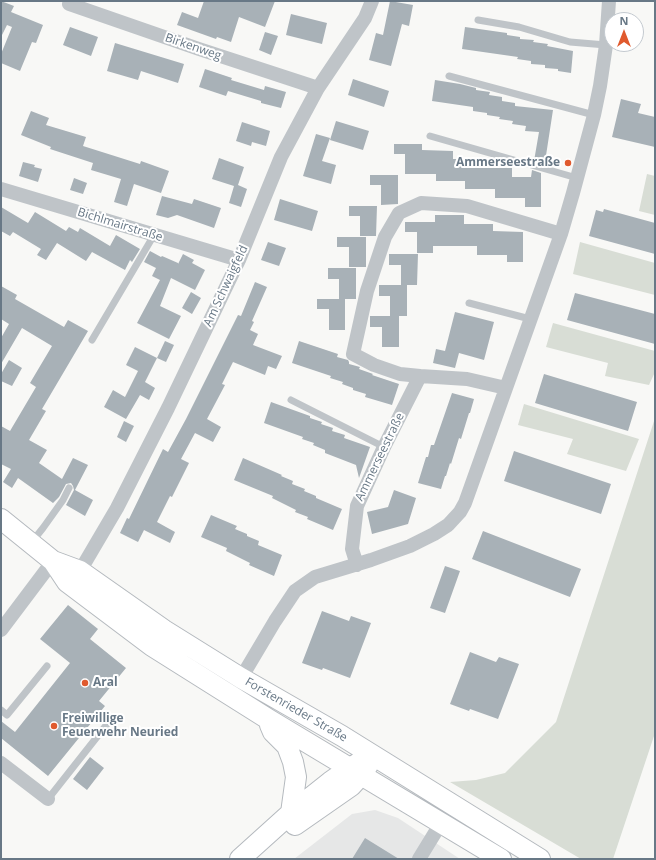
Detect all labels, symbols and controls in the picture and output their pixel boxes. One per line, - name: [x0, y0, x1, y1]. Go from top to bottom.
- north arrow: [604, 12, 644, 52]
- text: N: [620, 13, 628, 28]
- street label: Birkenweg: [163, 31, 223, 63]
- place label: Ammerseestraße: [456, 156, 560, 170]
- marker: Ammerseestraße: [563, 158, 573, 168]
- street label: Bichlmairstraße: [76, 205, 164, 245]
- street label: Am Schwaigfeld: [201, 243, 251, 329]
- street label: Ammerseestraße: [352, 411, 408, 503]
- street label: Forstenrieder Straße: [242, 675, 350, 745]
- place label: Aral: [93, 676, 118, 690]
- marker: Aral: [80, 678, 90, 688]
- place label: Freiwillige Feuerwehr Neuried: [62, 712, 178, 740]
- marker: Freiwillige Feuerwehr Neuried: [49, 721, 59, 731]

